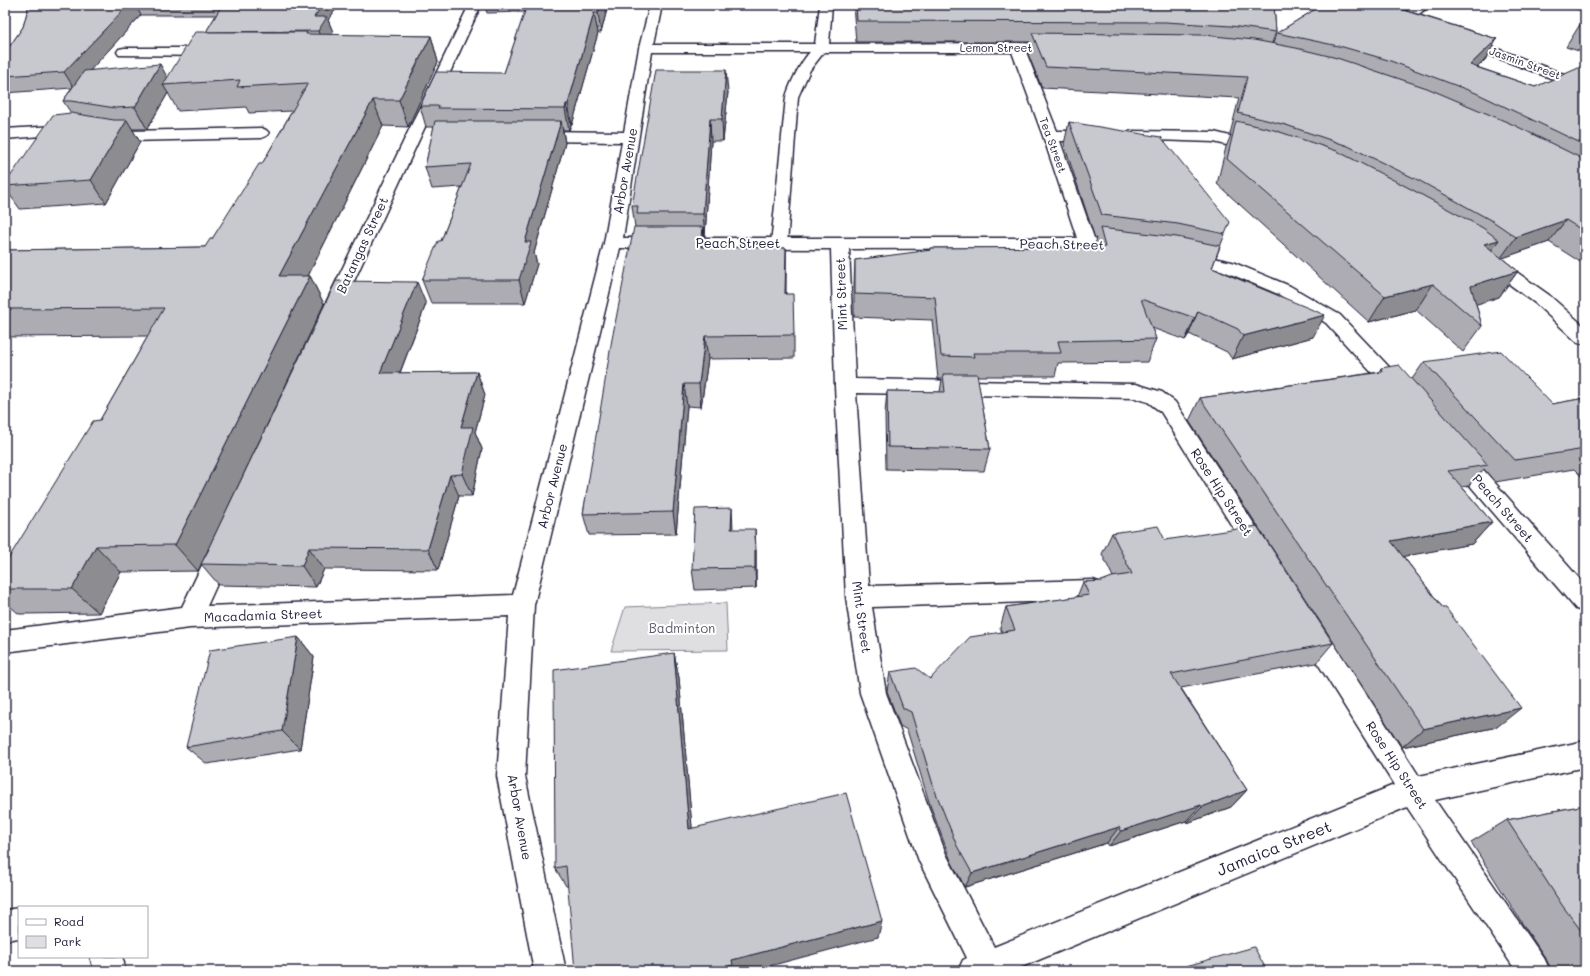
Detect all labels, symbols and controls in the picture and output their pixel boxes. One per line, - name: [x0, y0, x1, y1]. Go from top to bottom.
- street label: Lemon Street: [960, 40, 1032, 55]
- street label: Jasmin Street: [1487, 43, 1563, 82]
- street label: Tea Street: [1036, 115, 1071, 175]
- street label: Arbor Avenue: [609, 127, 640, 215]
- street label: Batangas Street: [332, 194, 391, 296]
- street label: Peach Street: [696, 234, 781, 251]
- street label: Peach Street: [1020, 234, 1105, 253]
- street label: Mint Street: [831, 257, 850, 331]
- street label: Arbor Avenue: [533, 442, 570, 530]
- street label: Rose Hip Street: [1188, 445, 1257, 539]
- street label: Peach Street: [1469, 470, 1538, 545]
- street label: Mint Street: [849, 580, 876, 654]
- street label: Macadamia Street: [203, 604, 323, 625]
- park label: Badminton: [649, 619, 715, 636]
- street label: Rose Hip Street: [1363, 718, 1432, 812]
- street label: Arbor Avenue: [505, 773, 536, 861]
- street label: Jamaica Street: [1213, 815, 1334, 880]
- legend: [18, 906, 148, 958]
- text: Road: [54, 913, 84, 929]
- text: Park: [54, 933, 81, 949]

